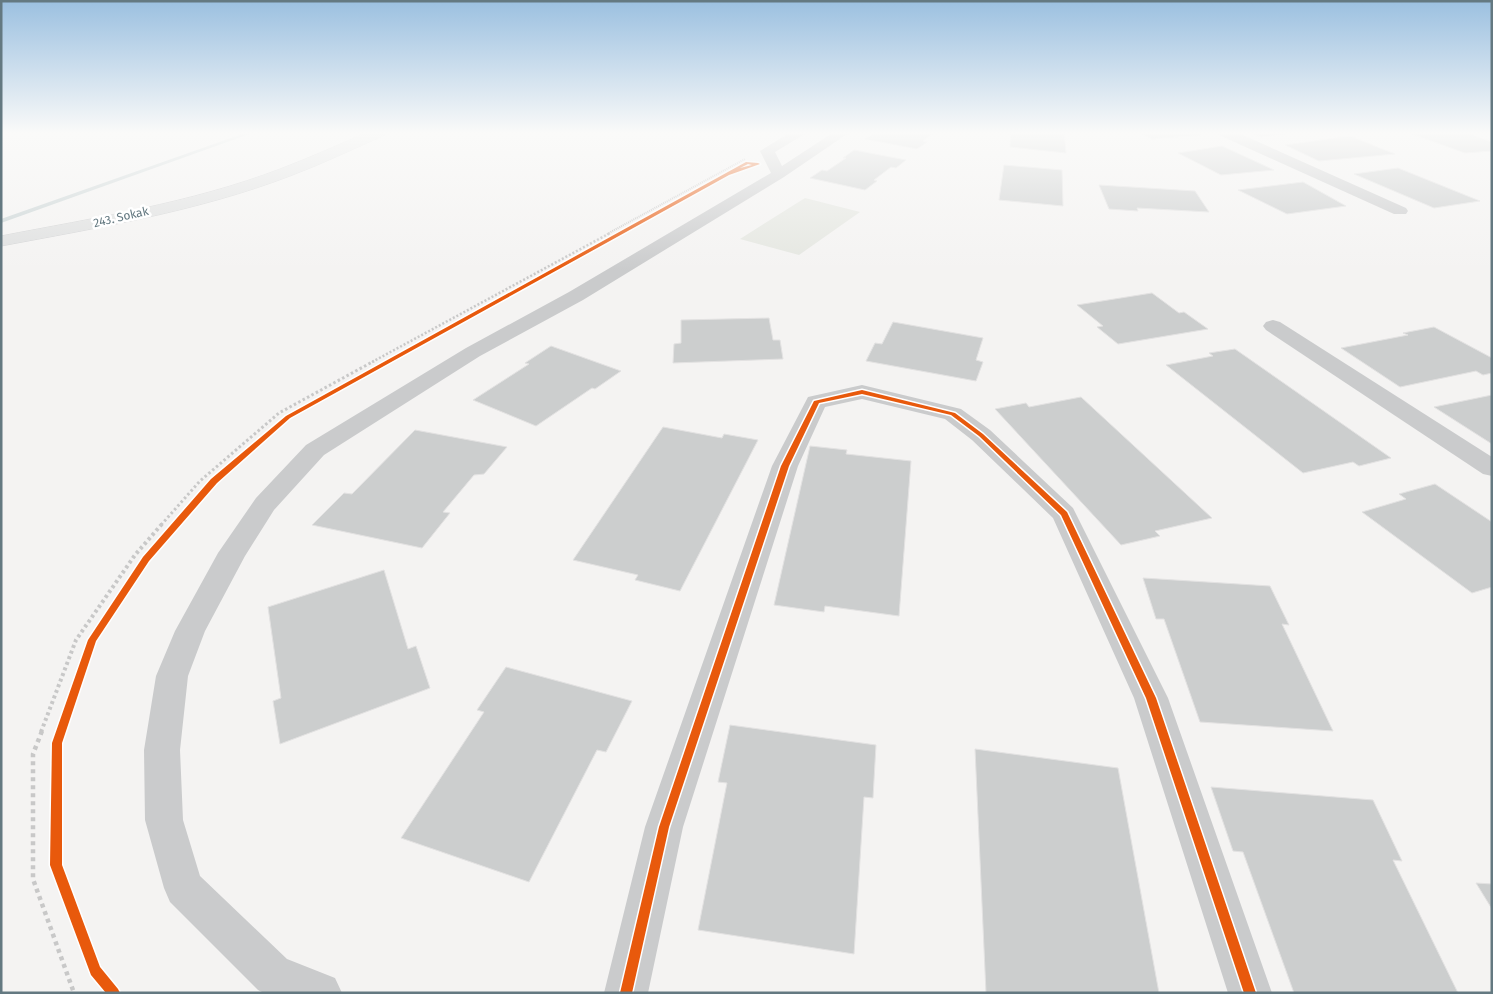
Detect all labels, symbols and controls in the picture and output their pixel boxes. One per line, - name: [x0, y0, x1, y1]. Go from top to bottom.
- street label: 243. Sokak: [92, 204, 151, 230]

